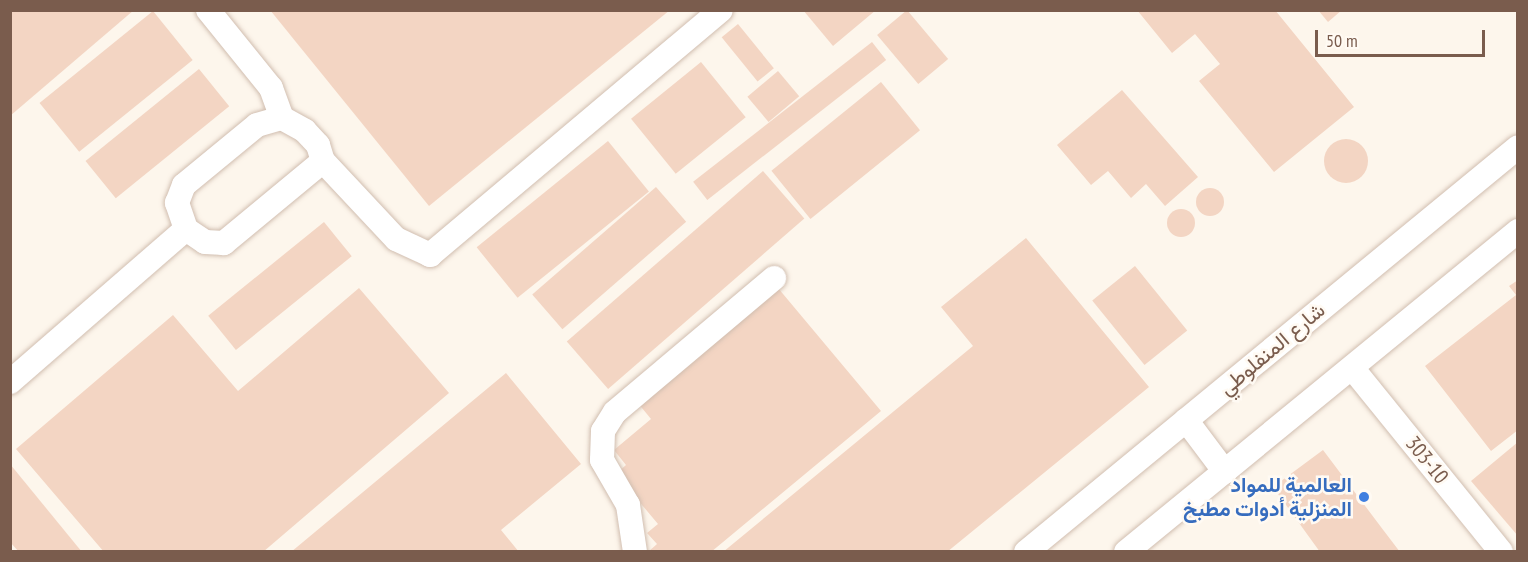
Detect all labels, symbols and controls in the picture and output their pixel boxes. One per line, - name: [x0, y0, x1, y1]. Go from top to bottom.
- scale bar: [1318, 18, 1488, 56]
- text: 50 m: [1326, 29, 1358, 52]
- street label: شارع المنفلوطي: [1214, 297, 1330, 401]
- street label: 303-10: [1400, 431, 1454, 489]
- place label: العالمية للمواد المنزلية أدوات مطبخ: [1183, 472, 1352, 522]
- marker: العالمية للمواد المنزلية أدوات مطبخ: [1357, 490, 1371, 504]

